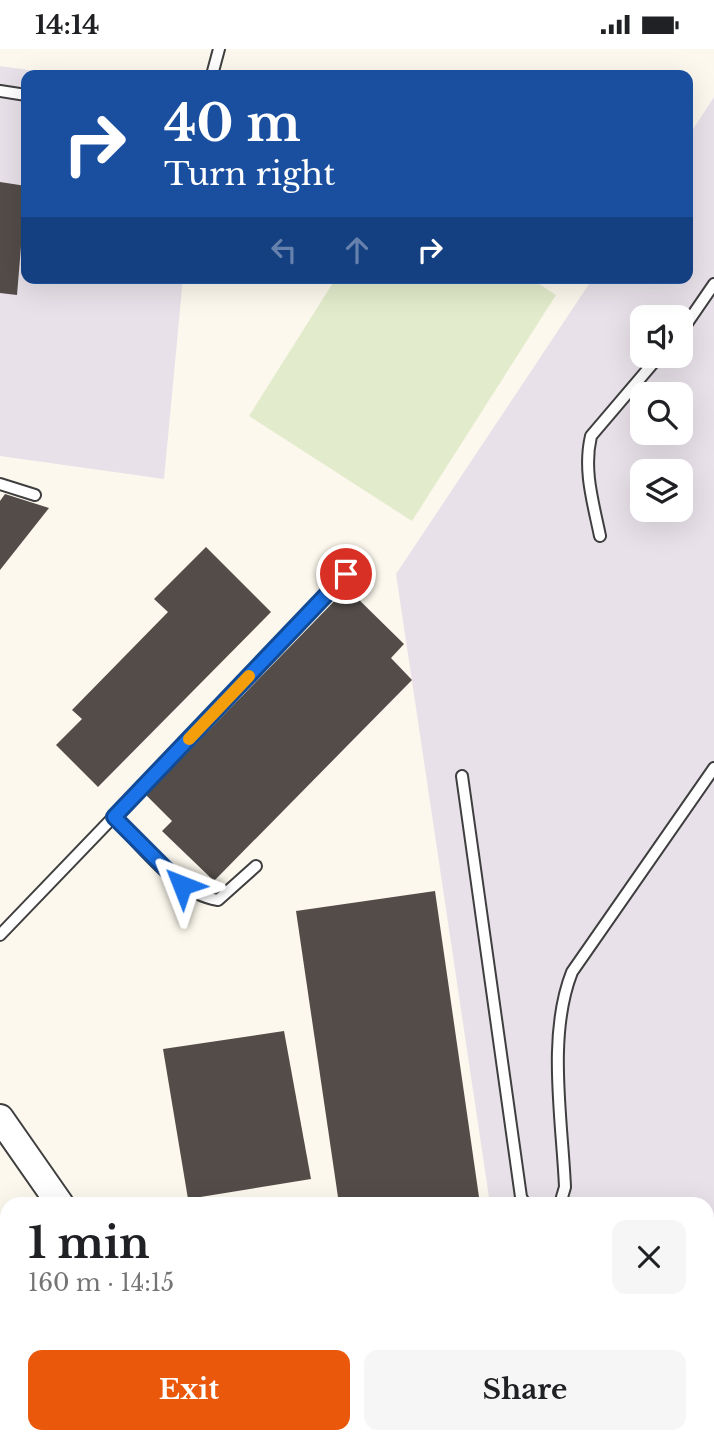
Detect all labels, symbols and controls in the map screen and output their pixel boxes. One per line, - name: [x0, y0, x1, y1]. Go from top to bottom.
- text: 14:14: [35, 9, 100, 41]
- text: 40 m: [164, 93, 301, 154]
- icon: right: [49, 98, 140, 189]
- text: Turn right: [164, 154, 335, 194]
- icon: left: [265, 231, 303, 269]
- icon: ahead: [338, 231, 376, 269]
- icon: right: [411, 231, 449, 269]
- map controls: [630, 305, 693, 522]
- button: sound: [630, 305, 693, 368]
- button: search: [630, 382, 693, 445]
- button: layers: [630, 459, 693, 522]
- pin: [316, 544, 376, 604]
- icon: arrive: [327, 555, 365, 593]
- position arrow: [145, 848, 219, 922]
- text: 1 min: [28, 1217, 150, 1269]
- button: close: [612, 1220, 686, 1294]
- text: 160 m · 14:15: [28, 1269, 174, 1297]
- button: Exit: [28, 1350, 350, 1430]
- button: Share: [364, 1350, 686, 1430]

